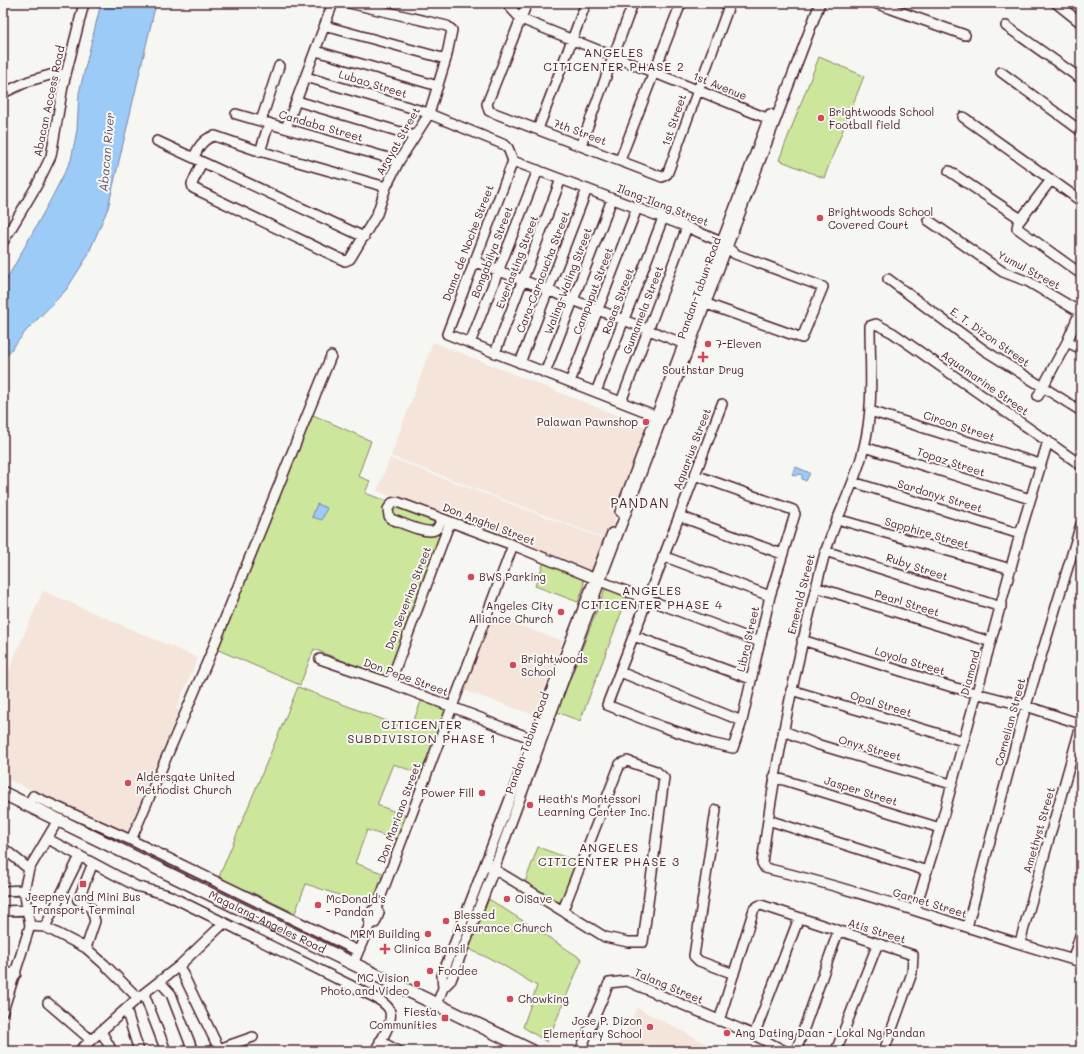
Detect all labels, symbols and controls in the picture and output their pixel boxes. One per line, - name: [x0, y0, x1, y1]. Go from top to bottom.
- street label: Abacan Access Road: [29, 44, 68, 158]
- district label: ANGELES CITICENTER PHASE 2: [543, 44, 685, 74]
- street label: Lubao Street: [337, 66, 409, 101]
- street label: 1st Avenue: [691, 68, 749, 103]
- street label: 1st Street: [658, 92, 689, 148]
- street label: Arayat Street: [372, 104, 423, 177]
- place label: Brightwoods School Football field: [829, 104, 934, 132]
- street label: Candaba Street: [277, 106, 365, 145]
- water label: Abacan River: [95, 112, 117, 192]
- marker: Brightwoods School Football field: [816, 113, 826, 123]
- street label: 7th Street: [551, 115, 609, 148]
- street label: Ilang-Ilang Street: [615, 180, 711, 229]
- street label: Dama de Noche Street: [438, 182, 497, 303]
- street label: Bongabilya Street: [467, 204, 516, 300]
- place label: Brightwoods School Covered Court: [828, 204, 933, 232]
- street label: Cara-Caracucha Street: [512, 209, 573, 335]
- street label: Everlasting Street: [492, 213, 541, 311]
- marker: Brightwoods School Covered Court: [815, 213, 825, 223]
- street label: Waling-Waling Street: [540, 225, 595, 336]
- street label: Pandan-Tabun Road: [673, 235, 724, 341]
- street label: Campuput Street: [569, 245, 616, 337]
- street label: Yumul Street: [995, 247, 1063, 293]
- street label: Gumamela Street: [619, 263, 666, 356]
- street label: Rosas Street: [598, 265, 637, 336]
- street label: E. T. Dizon Street: [947, 303, 1033, 370]
- place label: 7-Eleven: [716, 336, 761, 351]
- marker: 7-Eleven: [703, 339, 713, 349]
- street label: Aquamarine Street: [939, 347, 1032, 418]
- marker: Southstar Drug: [698, 352, 708, 362]
- place label: Southstar Drug: [662, 362, 744, 377]
- street label: Aquarius Street: [669, 406, 714, 492]
- street label: Circon Street: [921, 407, 997, 444]
- place label: Palawan Pawnshop: [537, 414, 638, 429]
- marker: Palawan Pawnshop: [641, 417, 651, 427]
- street label: Topaz Street: [915, 443, 987, 480]
- street label: Sardonyx Street: [896, 475, 985, 516]
- district label: PANDAN: [610, 494, 670, 511]
- street label: Don Anghel Street: [441, 499, 538, 548]
- street label: Sapphire Street: [883, 513, 971, 552]
- street label: Don Severino Street: [381, 544, 434, 652]
- street label: Ruby Street: [884, 549, 950, 584]
- street label: Emerald Street: [783, 552, 818, 636]
- place label: BWS Parking: [479, 569, 546, 584]
- marker: BWS Parking: [466, 572, 476, 582]
- district label: ANGELES CITICENTER PHASE 4: [581, 582, 723, 612]
- street label: Pearl Street: [873, 586, 942, 620]
- place label: Angeles City Alliance Church: [468, 598, 553, 626]
- street label: Libra Street: [733, 604, 762, 673]
- marker: Angeles City Alliance Church: [556, 607, 566, 617]
- street label: Loyola Street: [873, 643, 947, 678]
- street label: Diamond: [956, 649, 983, 697]
- place label: Brightwoods School: [521, 651, 588, 679]
- street label: Don Pepe Street: [362, 654, 451, 699]
- marker: Brightwoods School: [508, 660, 518, 670]
- street label: Cornelian Street: [991, 676, 1029, 767]
- street label: Opal Street: [849, 687, 914, 720]
- street label: Pandan-Tabun Road: [501, 690, 552, 796]
- district label: CITICENTER SUBDIVISION PHASE 1: [348, 716, 496, 746]
- street label: Onyx Street: [837, 731, 903, 764]
- street label: Don Mariano Street: [373, 760, 424, 865]
- place label: Aldersgate United Methodist Church: [136, 769, 235, 797]
- street label: Jasper Street: [823, 772, 900, 809]
- marker: Aldersgate United Methodist Church: [123, 778, 133, 788]
- place label: Power Fill: [421, 785, 474, 800]
- street label: Amethyst Street: [1019, 785, 1058, 875]
- marker: Power Fill: [477, 788, 487, 798]
- place label: Heath's Montessori Learning Center Inc.: [538, 791, 651, 819]
- marker: Heath's Montessori Learning Center Inc.: [525, 800, 535, 810]
- district label: ANGELES CITICENTER PHASE 3: [538, 839, 680, 869]
- marker: Jeepney and Mini Bus Transport Terminal: [78, 879, 88, 889]
- street label: Garnet Street: [891, 884, 969, 921]
- street label: Magalang-Angeles Road: [206, 887, 329, 956]
- place label: Jeepney and Mini Bus Transport Terminal: [25, 889, 141, 917]
- place label: McDonald's - Pandan: [326, 891, 386, 919]
- place label: O!Save: [515, 891, 552, 906]
- marker: O!Save: [502, 894, 512, 904]
- marker: McDonald's - Pandan: [313, 900, 323, 910]
- place label: Blessed Assurance Church: [454, 907, 552, 935]
- street label: Atis Street: [846, 915, 908, 946]
- marker: Blessed Assurance Church: [441, 916, 451, 926]
- place label: MRM Building: [350, 926, 420, 941]
- marker: MRM Building: [423, 929, 433, 939]
- place label: Clinica Bansil: [394, 941, 466, 956]
- marker: Clinica Bansil: [379, 943, 391, 955]
- place label: Foodee: [438, 963, 478, 978]
- street label: Talang Street: [632, 964, 706, 1007]
- marker: Foodee: [425, 966, 435, 976]
- place label: MC Vision Photo and Video: [320, 970, 409, 998]
- marker: MC Vision Photo and Video: [412, 979, 422, 989]
- place label: Chowking: [518, 991, 569, 1006]
- marker: Chowking: [505, 994, 515, 1004]
- place label: Fiesta Communities: [369, 1004, 437, 1032]
- marker: Fiesta Communities: [440, 1013, 450, 1023]
- place label: Jose P. Dizon Elementary School: [543, 1013, 642, 1041]
- marker: Jose P. Dizon Elementary School: [645, 1022, 655, 1032]
- place label: Ang Dating Daan - Lokal Ng Pandan: [735, 1025, 925, 1040]
- marker: Ang Dating Daan - Lokal Ng Pandan: [722, 1028, 732, 1038]

